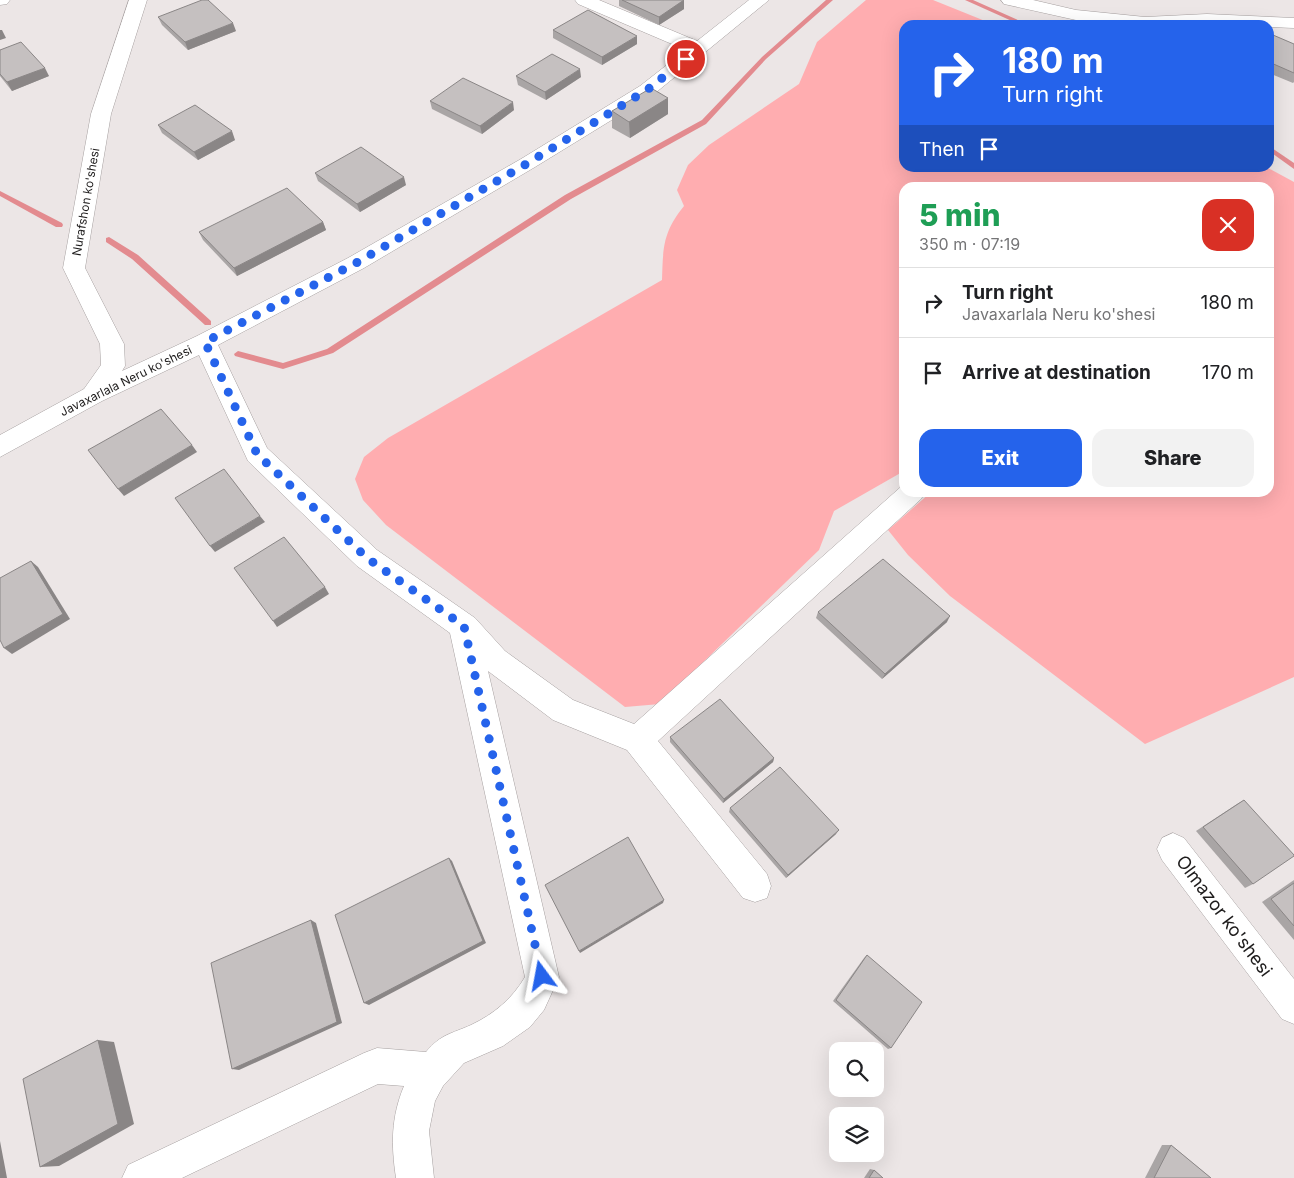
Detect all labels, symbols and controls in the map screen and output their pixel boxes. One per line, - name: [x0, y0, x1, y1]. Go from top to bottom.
- pin: [665, 38, 707, 80]
- text: 180 m: [1002, 39, 1104, 81]
- icon: right: [919, 40, 984, 105]
- icon: arrive: [672, 45, 700, 73]
- text: Turn right: [1002, 81, 1103, 107]
- icon: arrive: [975, 135, 1003, 163]
- text: Then: [919, 138, 965, 161]
- street label: Nurafshon ko'shesi: [69, 147, 102, 257]
- text: 5 min: [919, 197, 1001, 233]
- button: close: [1202, 199, 1254, 251]
- text: 350 m · 07:19: [919, 234, 1020, 254]
- text: Turn right: [962, 281, 1053, 304]
- icon: right: [919, 289, 947, 317]
- text: 180 m: [1201, 291, 1254, 314]
- text: Javaxarlala Neru ko'shesi: [962, 304, 1156, 324]
- street label: Javaxarlala Neru ko'shesi: [57, 342, 194, 419]
- icon: arrive: [919, 359, 947, 387]
- text: Arrive at destination: [962, 361, 1151, 384]
- text: 170 m: [1202, 361, 1254, 384]
- button: Exit: [919, 429, 1082, 487]
- button: Share: [1092, 429, 1254, 487]
- street label: Olmazor ko'shesi: [1172, 851, 1277, 980]
- position arrow: [515, 949, 567, 1001]
- map controls: [829, 1042, 884, 1162]
- button: search: [829, 1042, 884, 1097]
- button: layers: [829, 1107, 884, 1162]

